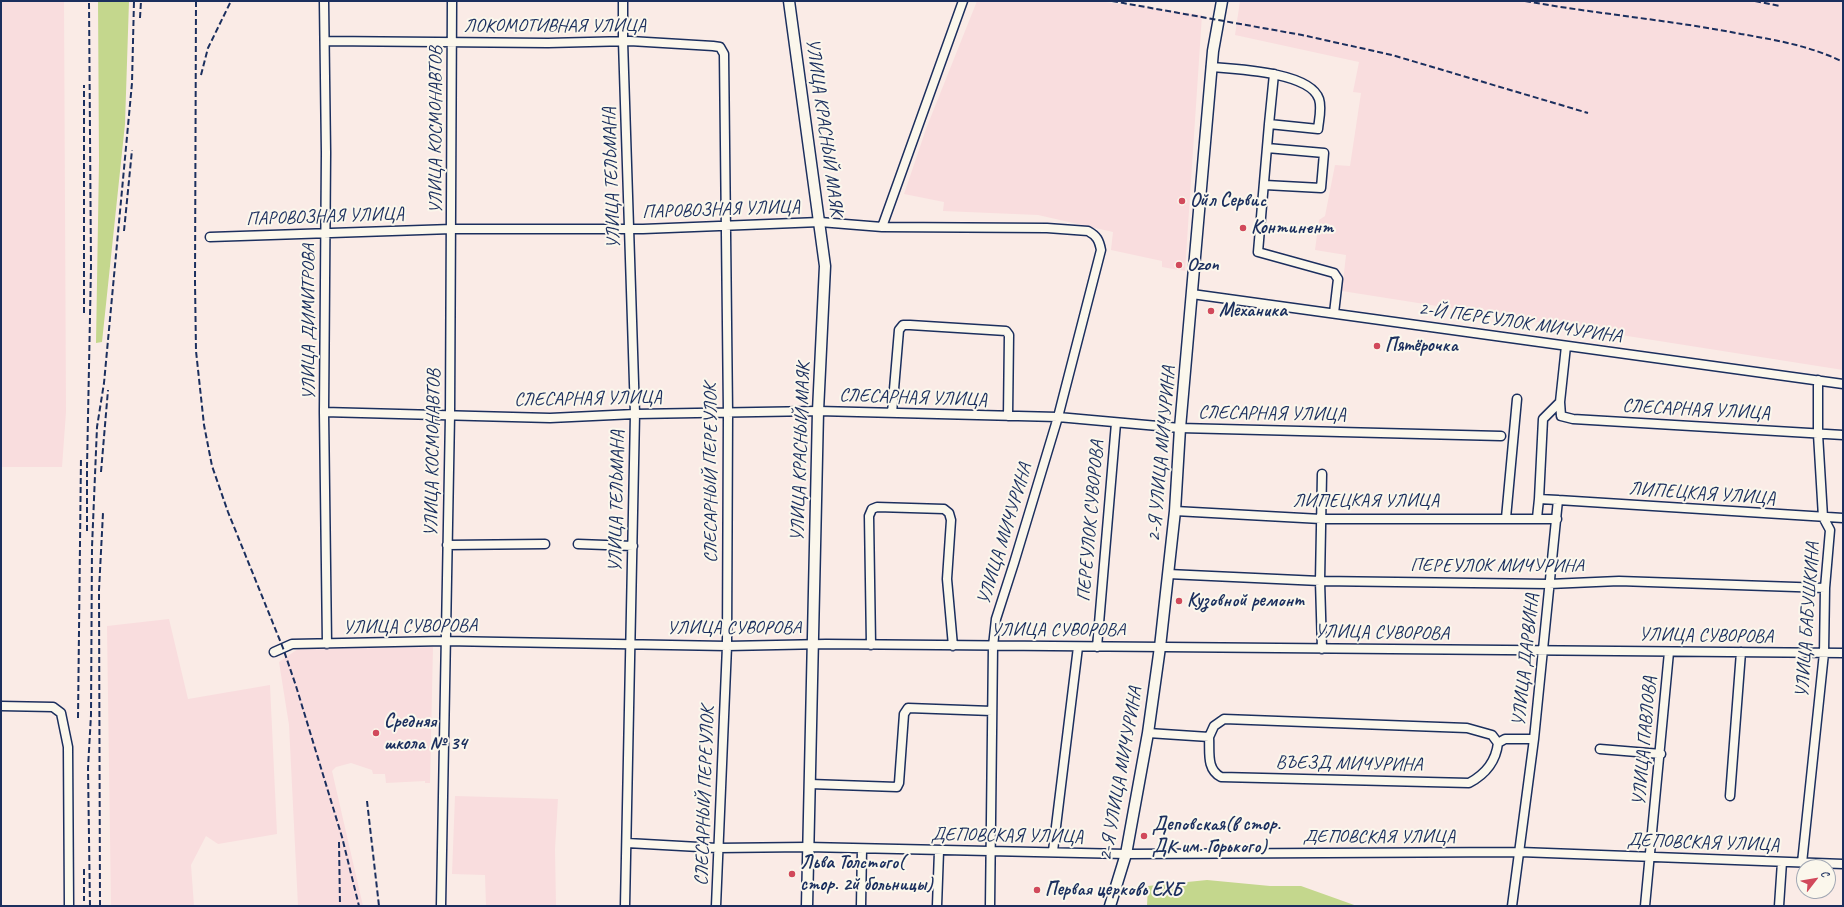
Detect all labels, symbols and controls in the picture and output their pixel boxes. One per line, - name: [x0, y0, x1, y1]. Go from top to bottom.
- street label: ЛОКОМОТИВНАЯ УЛИЦА: [464, 15, 646, 37]
- street label: УЛИЦА КРАСНЫЙ МАЯК: [800, 37, 848, 217]
- street label: УЛИЦА КОСМОНАВТОВ: [425, 46, 447, 214]
- street label: УЛИЦА ТЕЛЬМАНА: [598, 107, 626, 249]
- place label: Ойл Сервис: [1190, 190, 1266, 212]
- street label: ПАРОВОЗНАЯ УЛИЦА: [642, 196, 800, 224]
- marker: Ойл Сервис: [1177, 196, 1187, 206]
- street label: ПАРОВОЗНАЯ УЛИЦА: [246, 203, 404, 231]
- place label: Континент: [1251, 217, 1333, 239]
- marker: Континент: [1238, 223, 1248, 233]
- street label: УЛИЦА ДИМИТРОВА: [298, 244, 320, 400]
- place label: Ozon: [1187, 254, 1219, 276]
- marker: Ozon: [1174, 260, 1184, 270]
- street label: 2-Й ПЕРЕУЛОК МИЧУРИНА: [1417, 297, 1623, 349]
- place label: Механика: [1219, 300, 1287, 322]
- marker: Механика: [1206, 306, 1216, 316]
- place label: Пятёрочка: [1385, 335, 1458, 357]
- marker: Пятёрочка: [1372, 341, 1382, 351]
- street label: УЛИЦА КРАСНЫЙ МАЯК: [786, 362, 816, 542]
- street label: 2-Я УЛИЦА МИЧУРИНА: [1143, 365, 1181, 543]
- street label: УЛИЦА КОСМОНАВТОВ: [420, 369, 446, 537]
- street label: СЛЕСАРНЫЙ ПЕРЕУЛОК: [700, 383, 722, 563]
- street label: СЛЕСАРНАЯ УЛИЦА: [839, 384, 987, 412]
- street label: СЛЕСАРНАЯ УЛИЦА: [514, 386, 662, 412]
- street label: СЛЕСАРНАЯ УЛИЦА: [1622, 395, 1770, 425]
- street label: СЛЕСАРНАЯ УЛИЦА: [1198, 401, 1346, 427]
- street label: УЛИЦА ТЕЛЬМАНА: [604, 430, 630, 572]
- street label: ПЕРЕУЛОК СУВОРОВА: [1073, 439, 1109, 603]
- street label: УЛИЦА МИЧУРИНА: [973, 461, 1037, 607]
- street label: ЛИПЕЦКАЯ УЛИЦА: [1628, 478, 1776, 510]
- street label: ЛИПЕЦКАЯ УЛИЦА: [1293, 490, 1439, 512]
- street label: УЛИЦА БАБУШКИНА: [1791, 542, 1825, 698]
- street label: ПЕРЕУЛОК МИЧУРИНА: [1410, 555, 1584, 577]
- place label: Кузовной ремонт: [1187, 590, 1303, 612]
- street label: УЛИЦА ДАРВИНА: [1508, 593, 1544, 727]
- marker: Кузовной ремонт: [1174, 596, 1184, 606]
- street label: УЛИЦА СУВОРОВА: [343, 614, 477, 640]
- street label: УЛИЦА СУВОРОВА: [667, 617, 801, 639]
- street label: УЛИЦА СУВОРОВА: [991, 619, 1125, 641]
- street label: УЛИЦА СУВОРОВА: [1315, 620, 1449, 646]
- street label: УЛИЦА СУВОРОВА: [1639, 623, 1773, 649]
- street label: УЛИЦА ПАВЛОВА: [1628, 675, 1662, 807]
- street label: 2-Я УЛИЦА МИЧУРИНА: [1094, 685, 1148, 863]
- street label: СЛЕСАРНЫЙ ПЕРЕУЛОК: [690, 706, 720, 886]
- place label: Средняя школа № 34: [384, 711, 467, 755]
- marker: Средняя школа № 34: [371, 728, 381, 738]
- street label: ВЪЕЗД МИЧУРИНА: [1276, 751, 1422, 777]
- place label: Деповская(в стор. ДК им. Горького): [1152, 814, 1280, 858]
- street label: ДЕПОВСКАЯ УЛИЦА: [931, 823, 1083, 849]
- street label: ДЕПОВСКАЯ УЛИЦА: [1303, 826, 1455, 848]
- street label: ДЕПОВСКАЯ УЛИЦА: [1626, 829, 1780, 857]
- marker: Деповская(в стор. ДК им. Горького): [1139, 831, 1149, 841]
- place label: Льва Толстого( стор. 2й больницы): [800, 852, 933, 896]
- north arrow: [1796, 859, 1836, 899]
- text: С: [1818, 867, 1833, 879]
- marker: Льва Толстого( стор. 2й больницы): [787, 869, 797, 879]
- place label: Первая церковь ЕХБ: [1045, 879, 1183, 901]
- marker: Первая церковь ЕХБ: [1032, 885, 1042, 895]

